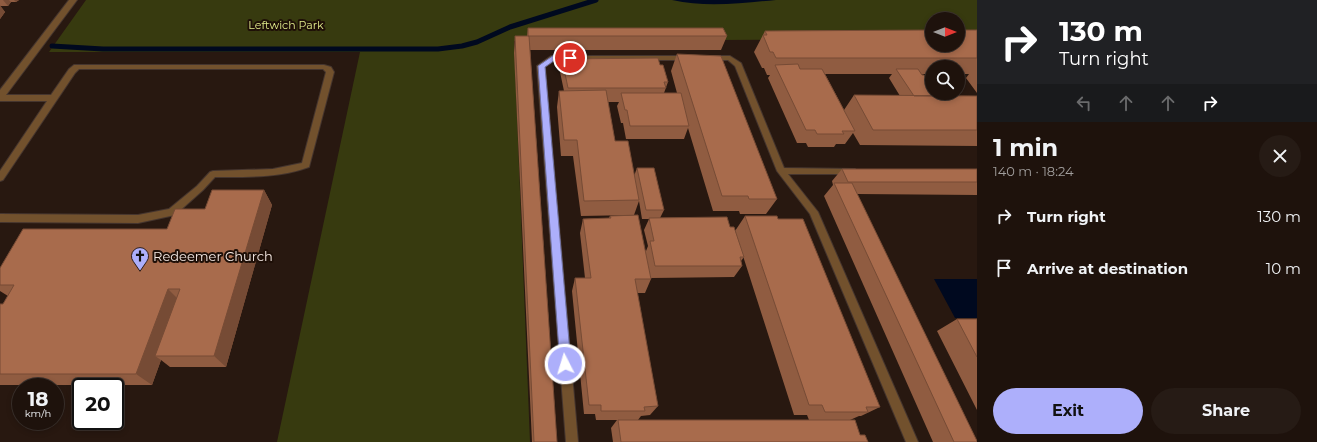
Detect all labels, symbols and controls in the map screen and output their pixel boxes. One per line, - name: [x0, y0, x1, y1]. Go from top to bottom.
- north arrow: [925, 12, 965, 52]
- map controls: [925, 12, 965, 100]
- text: 130 m: [1059, 14, 1143, 48]
- icon: right: [993, 16, 1045, 68]
- park label: Leftwich Park: [248, 18, 324, 32]
- pin: [553, 41, 587, 75]
- icon: arrive: [559, 47, 581, 69]
- text: Turn right: [1059, 48, 1149, 70]
- button: search: [925, 60, 965, 100]
- icon: left: [1073, 92, 1095, 114]
- icon: ahead: [1115, 92, 1137, 114]
- icon: ahead: [1157, 92, 1179, 114]
- icon: right: [1199, 92, 1221, 114]
- text: 1 min: [993, 133, 1058, 162]
- button: close: [1259, 135, 1301, 177]
- text: 140 m · 18:24: [993, 163, 1074, 179]
- icon: right: [993, 205, 1015, 227]
- text: Turn right: [1027, 207, 1106, 226]
- text: 130 m: [1257, 207, 1301, 226]
- church icon: Redeemer Church: [130, 246, 150, 271]
- place label: Redeemer Church: [153, 248, 273, 264]
- icon: arrive: [993, 257, 1015, 279]
- text: Arrive at destination: [1027, 259, 1188, 278]
- text: 10 m: [1266, 259, 1301, 278]
- position arrow: [544, 343, 586, 385]
- speed limit sign: 20: [72, 378, 124, 430]
- text: 18: [27, 387, 49, 411]
- button: Exit: [993, 388, 1143, 434]
- button: Share: [1151, 388, 1301, 434]
- text: km/h: [25, 407, 51, 420]

